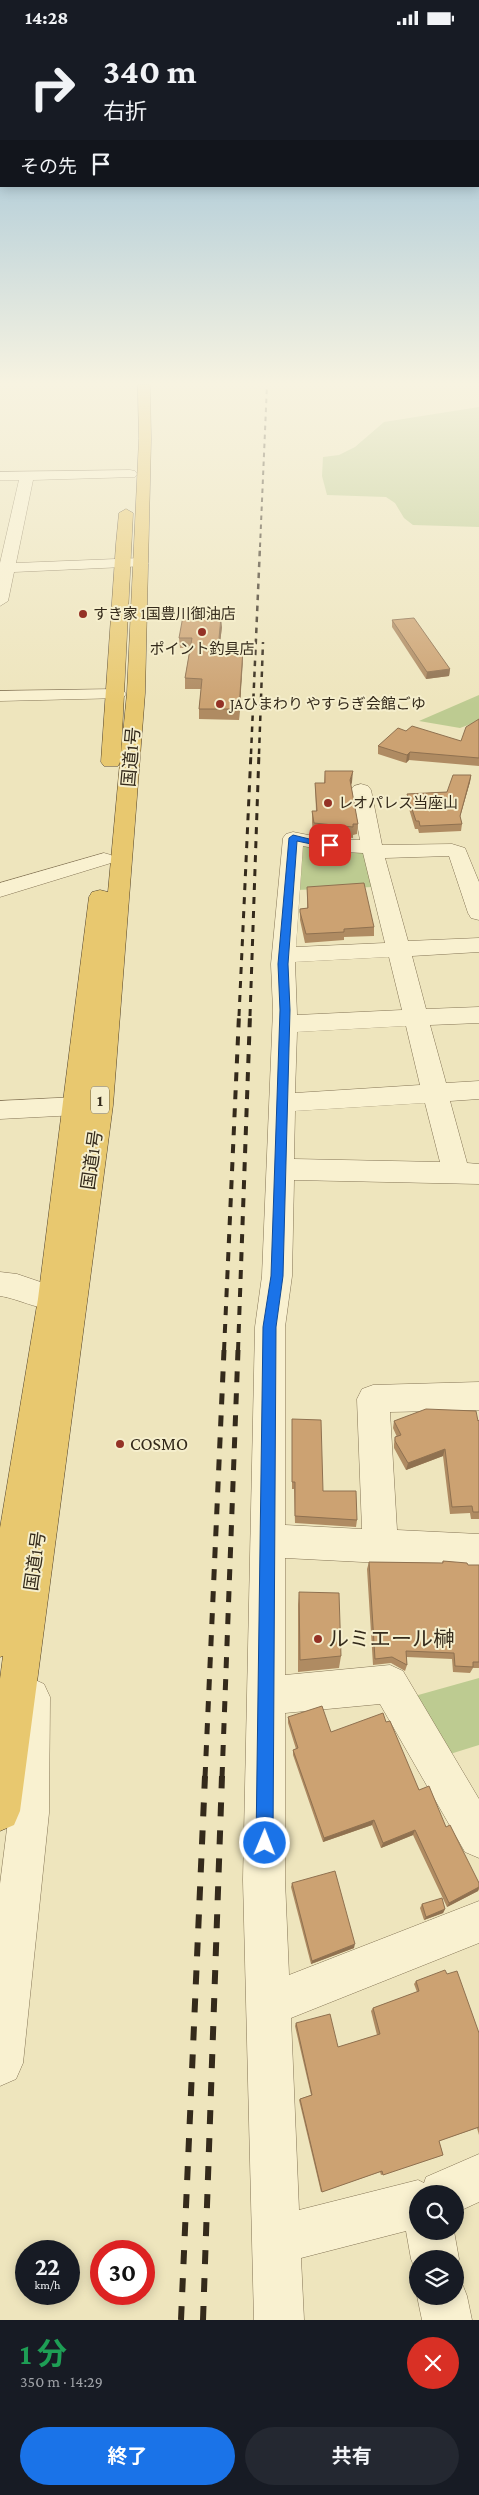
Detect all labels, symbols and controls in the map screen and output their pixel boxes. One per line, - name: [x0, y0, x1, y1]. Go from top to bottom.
- text: 14:28: [25, 7, 68, 28]
- text: 340 m: [103, 52, 197, 91]
- icon: right: [20, 55, 85, 120]
- text: 右折: [103, 99, 147, 124]
- icon: arrive: [87, 150, 115, 178]
- text: その先: [20, 156, 77, 177]
- place label: すき家 1国豊川御油店: [93, 606, 236, 622]
- marker: すき家 1国豊川御油店: [77, 608, 89, 620]
- marker: ポイント釣具店: [196, 626, 208, 638]
- place label: ポイント釣具店: [149, 640, 255, 657]
- place label: JAひまわり やすらぎ会館ごゆ: [228, 696, 426, 713]
- marker: JAひまわり やすらぎ会館ごゆ: [214, 698, 226, 710]
- street label: 国道1号: [118, 726, 144, 788]
- place label: レオパレス当座山: [338, 795, 458, 811]
- marker: レオパレス当座山: [322, 797, 334, 809]
- pin: [309, 824, 351, 866]
- icon: arrive: [316, 831, 344, 859]
- road number: 1: [91, 1087, 109, 1113]
- street label: 国道1号: [78, 1129, 106, 1191]
- place label: COSMO: [130, 1434, 188, 1454]
- marker: COSMO: [114, 1438, 126, 1450]
- street label: 国道1号: [21, 1530, 49, 1592]
- place label: ルミエール榊: [328, 1627, 454, 1651]
- marker: ルミエール榊: [312, 1633, 324, 1645]
- position arrow: [238, 1816, 290, 1868]
- map controls: [409, 2185, 464, 2305]
- button: search: [409, 2185, 464, 2240]
- speed limit sign: 30: [90, 2240, 155, 2305]
- button: layers: [409, 2250, 464, 2305]
- text: 22: [35, 2253, 60, 2280]
- text: km/h: [35, 2278, 60, 2292]
- text: 1 分: [20, 2337, 67, 2370]
- button: close: [407, 2337, 459, 2389]
- text: 350 m · 14:29: [20, 2373, 103, 2390]
- button: 終了: [20, 2427, 235, 2485]
- button: 共有: [245, 2427, 459, 2485]

